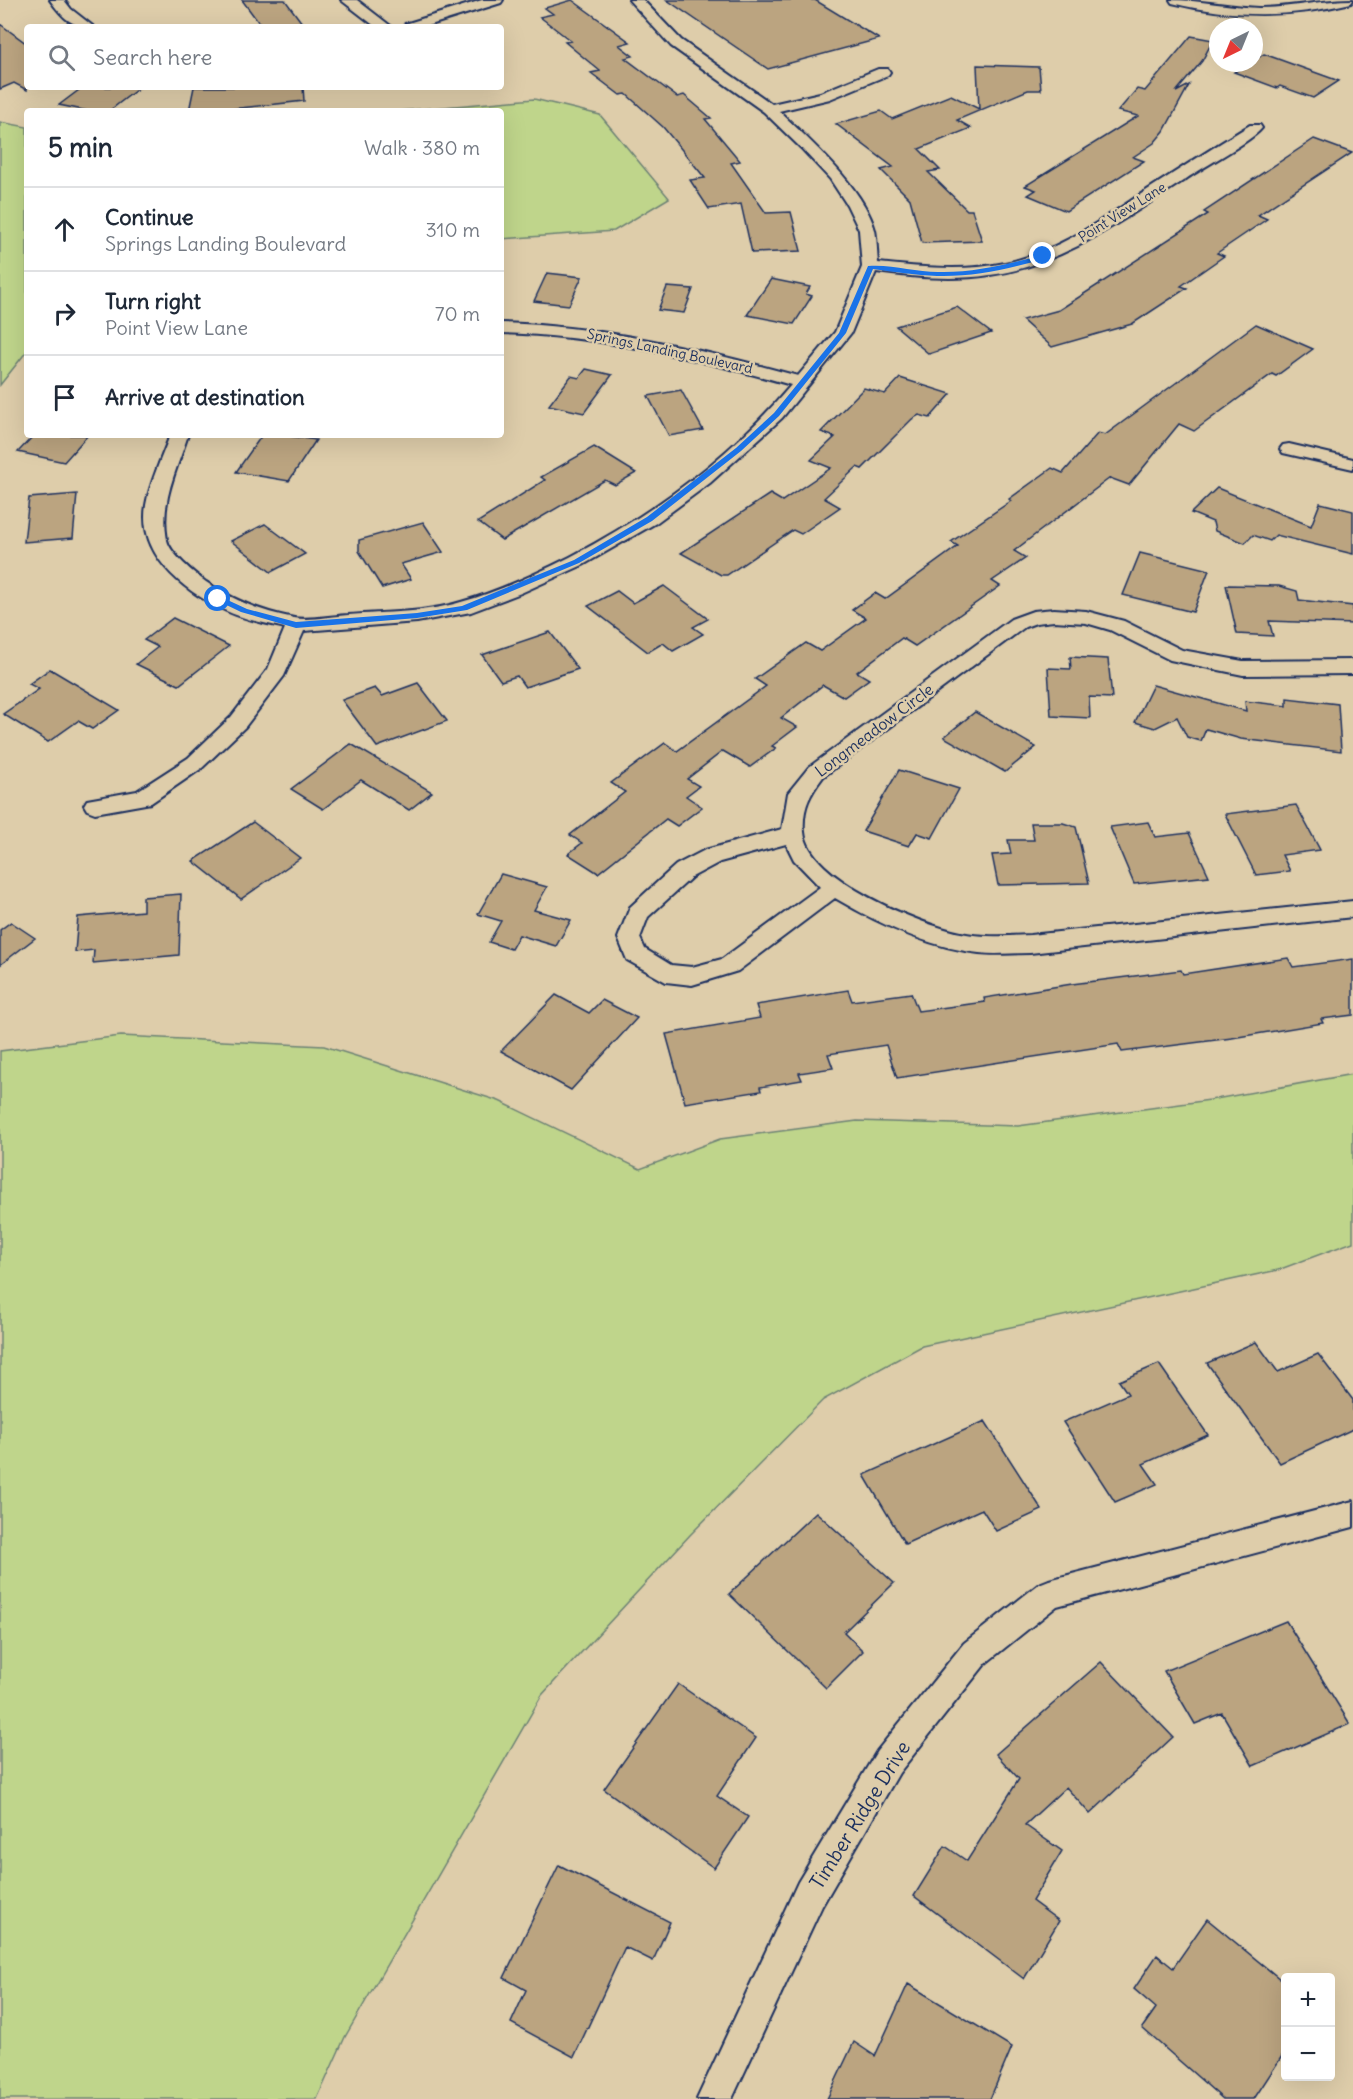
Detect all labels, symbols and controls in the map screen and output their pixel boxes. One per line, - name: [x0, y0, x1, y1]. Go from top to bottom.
- north arrow: [1209, 18, 1263, 72]
- search box: [24, 24, 504, 90]
- icon: search: [45, 41, 78, 74]
- text: Search here: [93, 43, 212, 71]
- text: 5 min: [48, 131, 113, 164]
- text: Walk · 380 m: [364, 135, 480, 160]
- street label: Point View Lane: [1075, 178, 1169, 246]
- text: Continue: [105, 203, 194, 231]
- icon: ahead: [48, 213, 81, 246]
- text: 310 m: [425, 217, 480, 242]
- text: Springs Landing Boulevard: [105, 231, 346, 256]
- route end: [1029, 242, 1055, 268]
- text: Turn right: [105, 287, 201, 315]
- icon: right: [48, 297, 81, 330]
- text: 70 m: [435, 301, 480, 326]
- text: Point View Lane: [105, 315, 248, 340]
- street label: Springs Landing Boulevard: [586, 325, 754, 377]
- icon: arrive: [48, 381, 81, 414]
- text: Arrive at destination: [105, 383, 305, 411]
- route start: [204, 585, 230, 611]
- street label: Longmeadow Circle: [811, 679, 937, 781]
- street label: Timber Ridge Drive: [804, 1736, 915, 1894]
- map controls: [1281, 1973, 1335, 2081]
- button: +: [1281, 1973, 1335, 2027]
- button: −: [1281, 2027, 1335, 2081]

